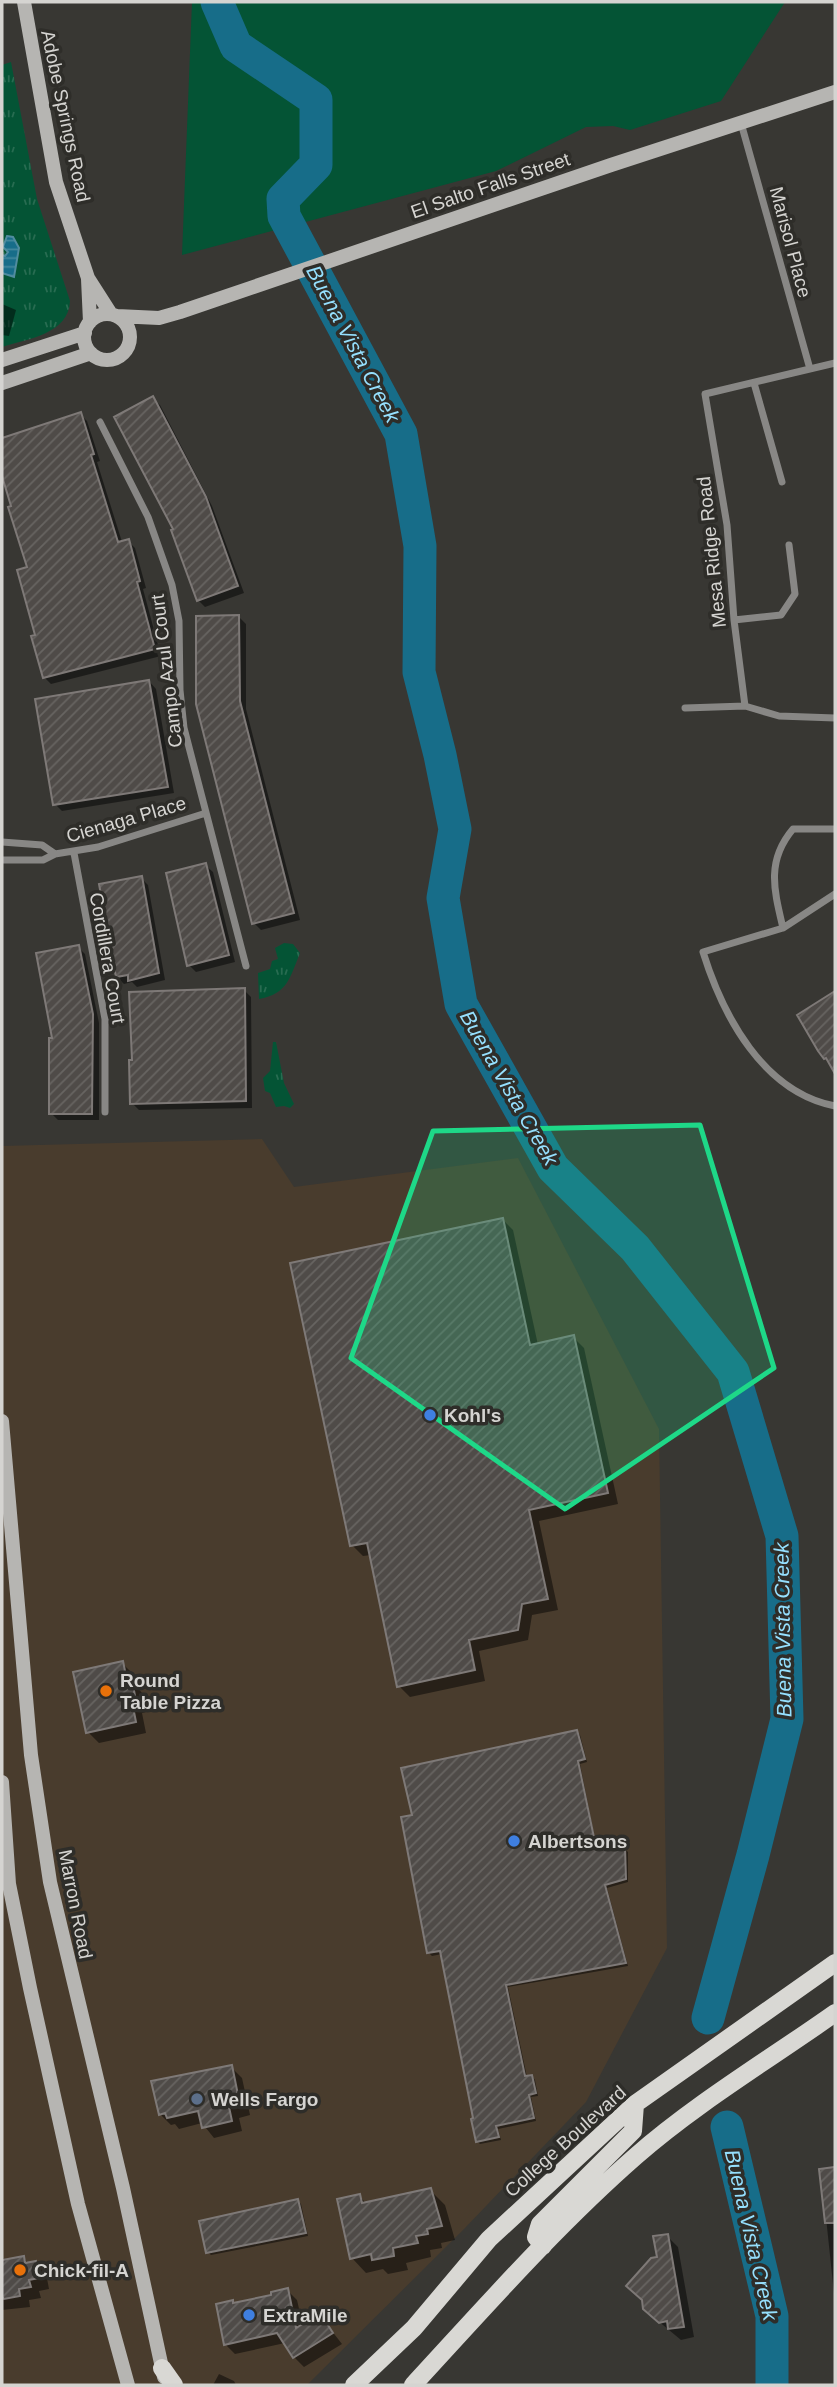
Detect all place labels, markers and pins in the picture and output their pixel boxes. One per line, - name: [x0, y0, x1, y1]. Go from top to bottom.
- place label: Kohl's: [444, 1405, 501, 1426]
- marker: Kohl's: [422, 1407, 438, 1423]
- place label: Round Table Pizza: [120, 1670, 221, 1713]
- marker: Round Table Pizza: [98, 1683, 114, 1699]
- place label: Albertsons: [528, 1831, 627, 1852]
- marker: Albertsons: [506, 1833, 522, 1849]
- place label: Wells Fargo: [211, 2089, 318, 2110]
- marker: Wells Fargo: [189, 2091, 205, 2107]
- place label: Chick-fil-A: [34, 2260, 129, 2281]
- marker: Chick-fil-A: [12, 2262, 28, 2278]
- place label: ExtraMile: [263, 2305, 347, 2326]
- marker: ExtraMile: [241, 2307, 257, 2323]

